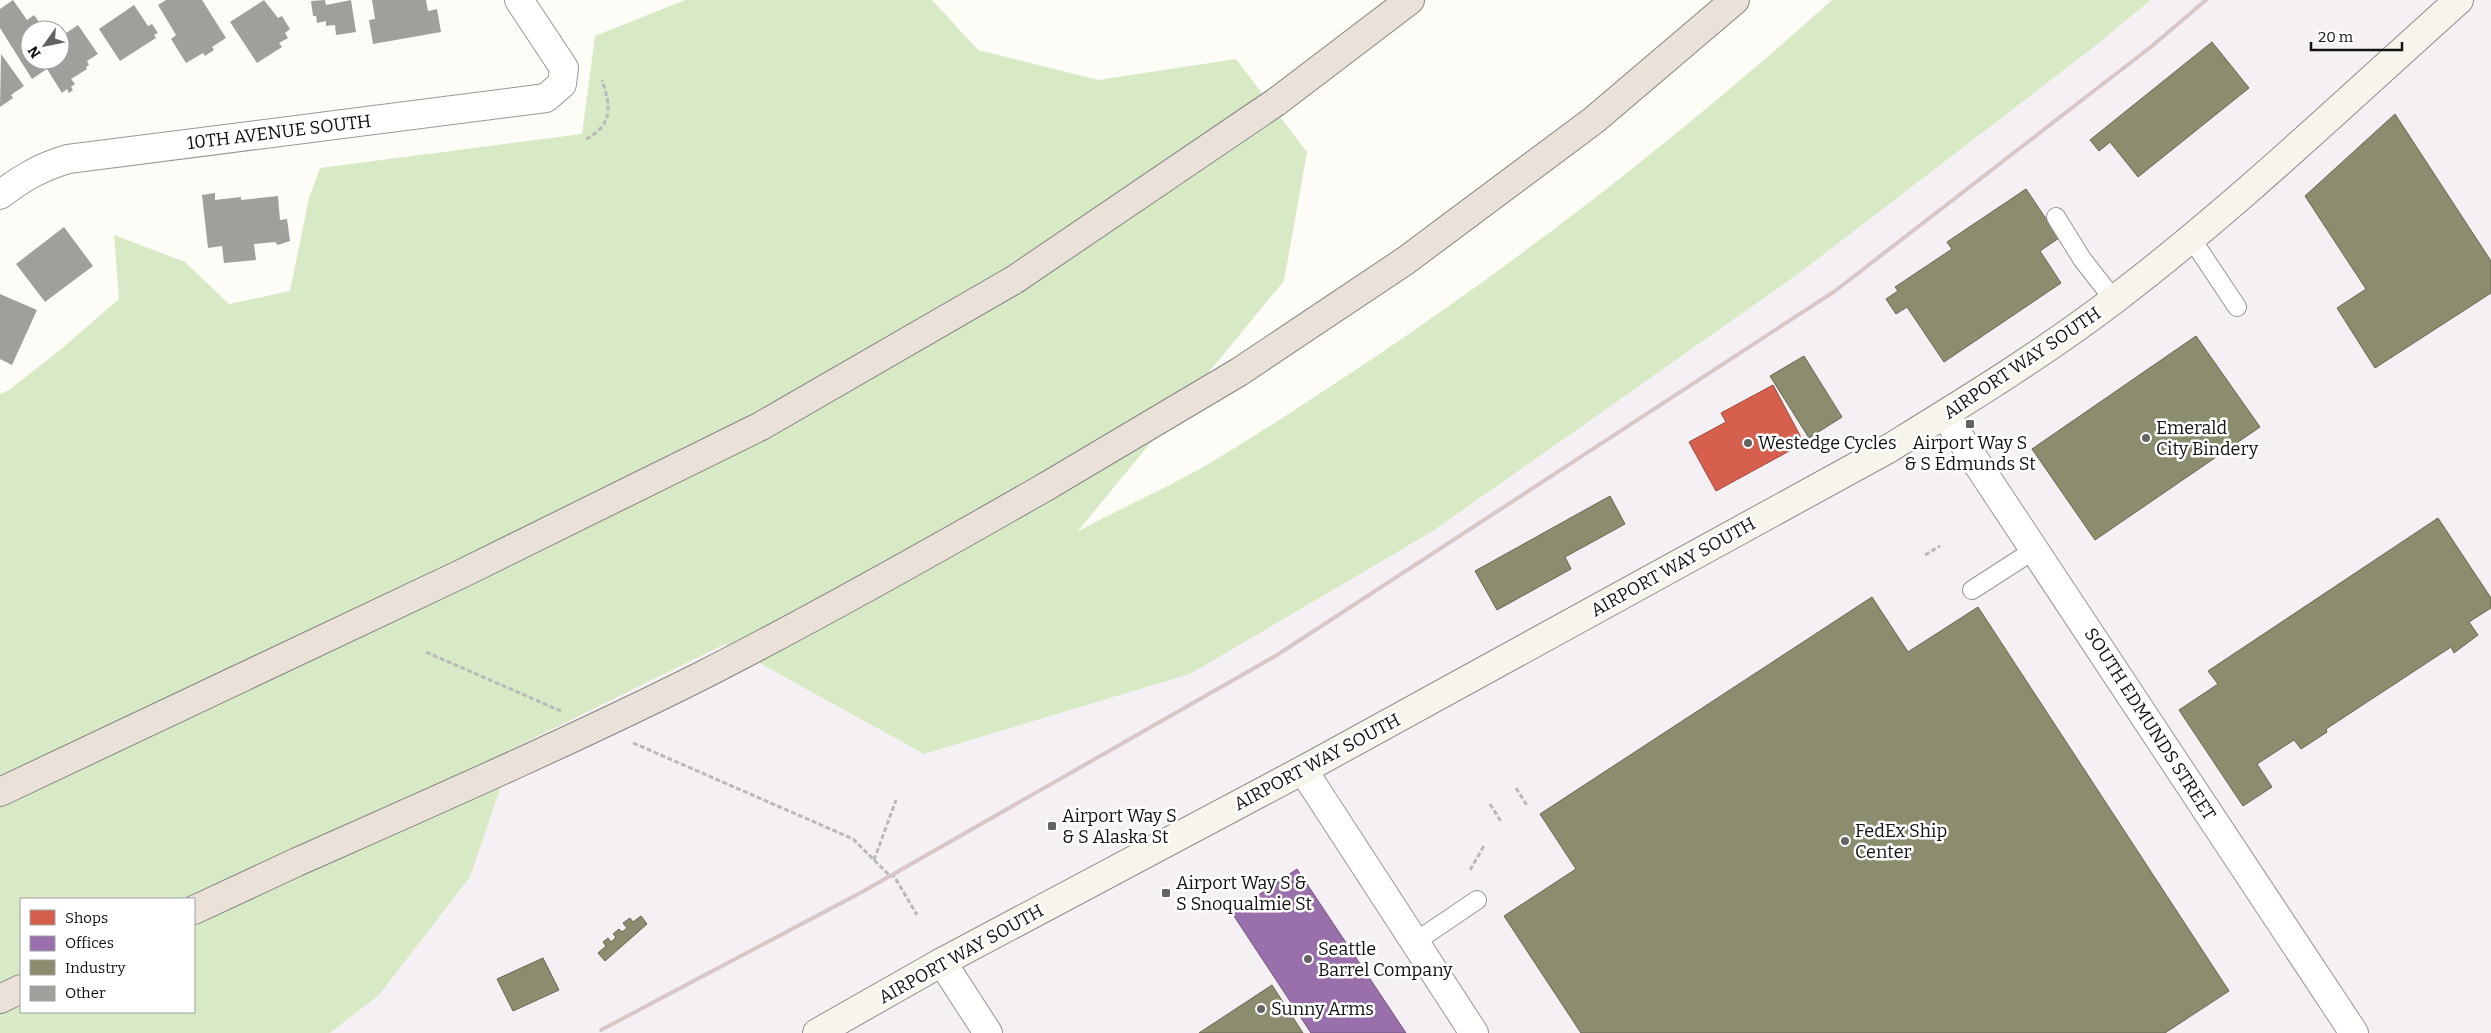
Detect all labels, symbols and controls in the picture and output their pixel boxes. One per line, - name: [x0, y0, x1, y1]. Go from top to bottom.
- north arrow: [20, 20, 70, 70]
- scale bar: [2311, 20, 2402, 52]
- text: 20 m: [2318, 28, 2354, 46]
- text: N: [24, 42, 45, 61]
- street label: 10TH AVENUE SOUTH: [186, 110, 372, 154]
- street label: AIRPORT WAY SOUTH: [1939, 302, 2105, 424]
- place label: Emerald City Bindery: [2156, 417, 2259, 460]
- marker: Airport Way S & S Edmunds St: [1964, 418, 1976, 430]
- place label: Westedge Cycles: [1758, 432, 1897, 454]
- place label: Airport Way S & S Edmunds St: [1904, 432, 2036, 475]
- marker: Emerald City Bindery: [2140, 432, 2152, 444]
- marker: Westedge Cycles: [1742, 437, 1754, 449]
- street label: AIRPORT WAY SOUTH: [1587, 513, 1759, 621]
- street label: SOUTH EDMUNDS STREET: [2080, 624, 2221, 825]
- street label: AIRPORT WAY SOUTH: [1230, 709, 1404, 815]
- place label: Airport Way S & S Alaska St: [1062, 805, 1177, 848]
- marker: Airport Way S & S Alaska St: [1046, 820, 1058, 832]
- place label: FedEx Ship Center: [1855, 820, 1947, 863]
- marker: FedEx Ship Center: [1839, 835, 1851, 847]
- place label: Airport Way S & S Snoqualmie St: [1176, 872, 1313, 915]
- marker: Airport Way S & S Snoqualmie St: [1160, 887, 1172, 899]
- legend: [20, 898, 195, 1013]
- street label: AIRPORT WAY SOUTH: [875, 900, 1047, 1008]
- text: Shops: [65, 909, 108, 927]
- text: Offices: [65, 934, 114, 952]
- place label: Seattle Barrel Company: [1318, 938, 1453, 981]
- marker: Seattle Barrel Company: [1302, 953, 1314, 965]
- text: Industry: [65, 959, 125, 977]
- text: Other: [65, 984, 106, 1002]
- place label: Sunny Arms: [1271, 998, 1374, 1020]
- marker: Sunny Arms: [1255, 1003, 1267, 1015]

